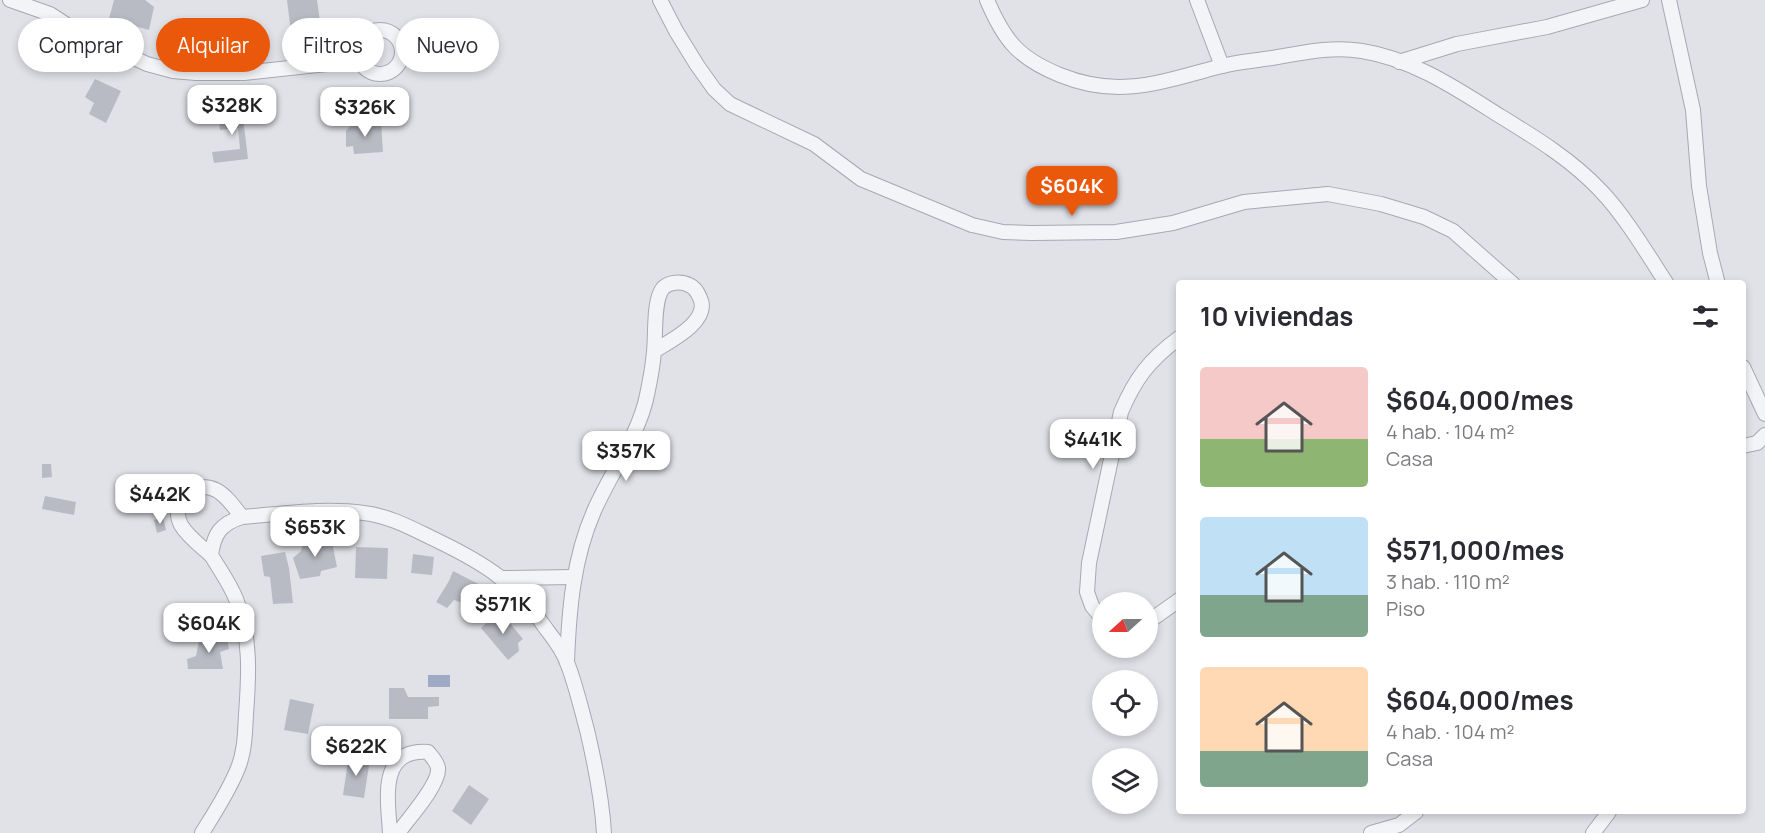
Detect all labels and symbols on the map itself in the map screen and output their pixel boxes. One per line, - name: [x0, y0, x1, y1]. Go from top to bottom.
- pin: $328K: [190, 85, 274, 136]
- pin: $326K: [323, 87, 407, 138]
- pin: $604K: [1030, 166, 1114, 217]
- pin: $441K: [1051, 419, 1135, 470]
- pin: $357K: [584, 431, 668, 482]
- pin: $442K: [118, 474, 202, 525]
- pin: $653K: [273, 507, 357, 558]
- pin: $571K: [461, 584, 545, 635]
- north arrow: [1092, 592, 1158, 658]
- pin: $604K: [167, 603, 251, 654]
- pin: $622K: [314, 726, 398, 777]

